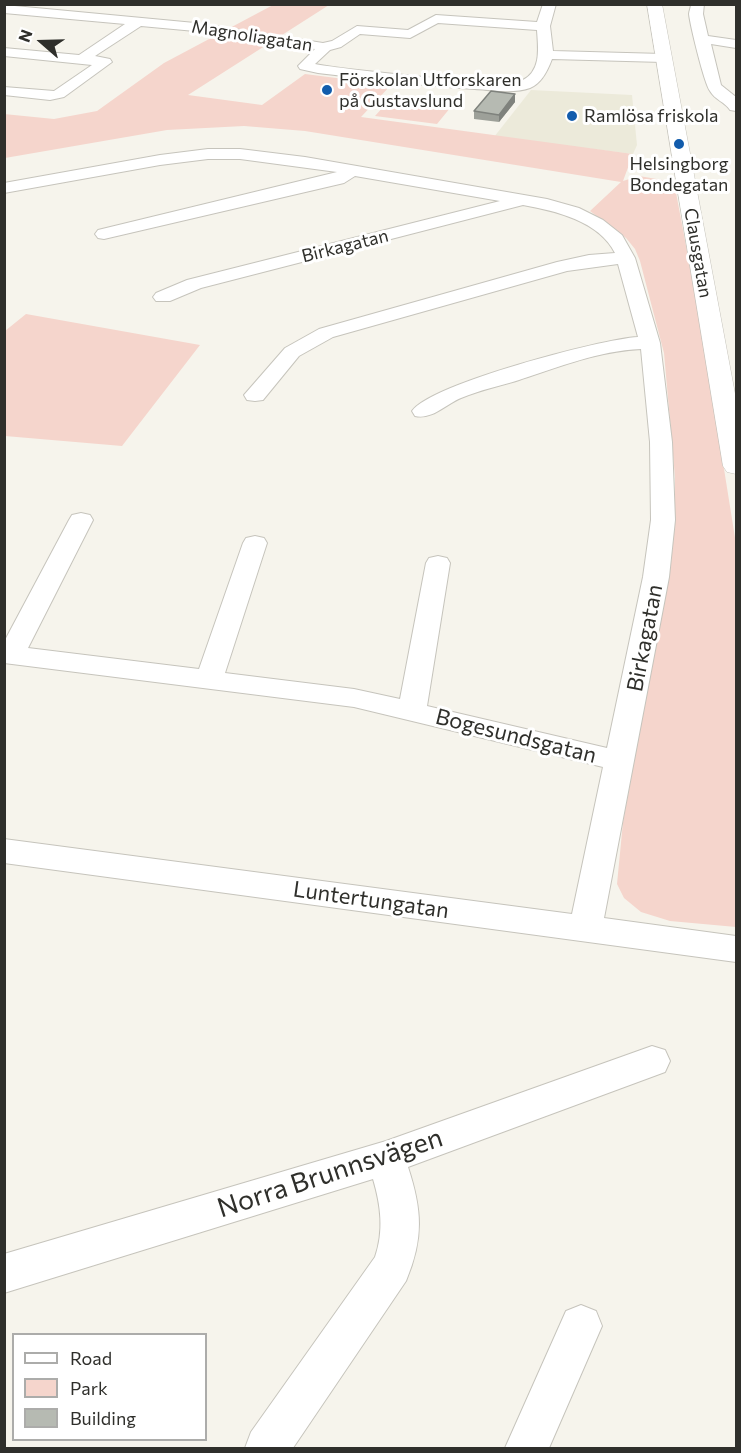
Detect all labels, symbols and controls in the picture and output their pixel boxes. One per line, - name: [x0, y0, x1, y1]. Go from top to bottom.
- north arrow: [12, 12, 72, 72]
- street label: Magnoliagatan: [190, 16, 314, 56]
- text: N: [14, 27, 36, 45]
- place label: Förskolan Utforskaren på Gustavslund: [339, 69, 521, 112]
- marker: Förskolan Utforskaren på Gustavslund: [320, 83, 334, 97]
- place label: Ramlösa friskola: [584, 105, 719, 127]
- marker: Ramlösa friskola: [565, 109, 579, 123]
- marker: Helsingborg Bondegatan: [672, 137, 686, 151]
- place label: Helsingborg Bondegatan: [630, 153, 728, 195]
- street label: Clausgatan: [679, 206, 717, 300]
- street label: Birkagatan: [299, 225, 391, 267]
- street label: Birkagatan: [622, 582, 668, 694]
- street label: Bogesundsgatan: [433, 703, 599, 769]
- street label: Luntertungatan: [291, 876, 451, 924]
- street label: Norra Brunnsvägen: [213, 1121, 447, 1225]
- legend: [12, 1333, 207, 1441]
- text: Road: [70, 1347, 112, 1369]
- text: Park: [70, 1377, 108, 1399]
- text: Building: [70, 1407, 136, 1429]

